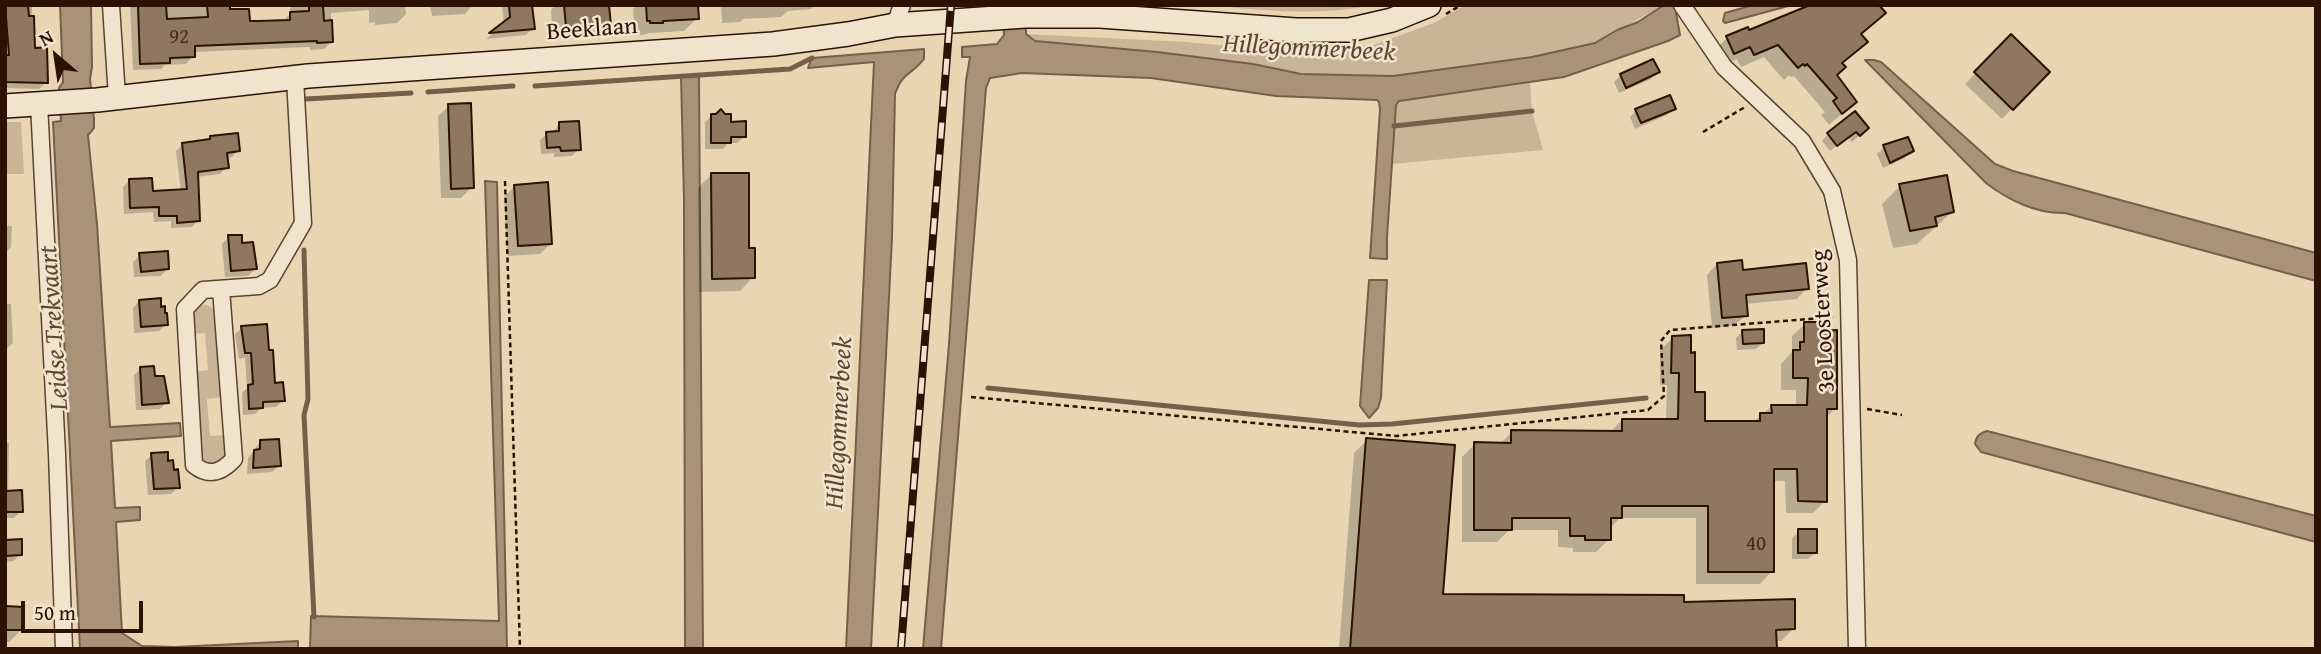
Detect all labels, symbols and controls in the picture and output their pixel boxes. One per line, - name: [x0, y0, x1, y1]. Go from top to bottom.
- street label: Beeklaan: [545, 12, 639, 48]
- north arrow: [21, 21, 91, 91]
- text: N: [33, 22, 58, 53]
- house number: 92: [169, 25, 189, 51]
- water label: Hillegommerbeek: [1222, 29, 1396, 69]
- water label: Leidse Trekvaart: [34, 244, 76, 412]
- street label: 3e Loosterweg: [1806, 249, 1842, 393]
- water label: Hillegommerbeek: [820, 336, 860, 510]
- house number: 40: [1746, 532, 1766, 558]
- scale bar: [24, 588, 147, 632]
- text: 50 m: [34, 597, 76, 628]

